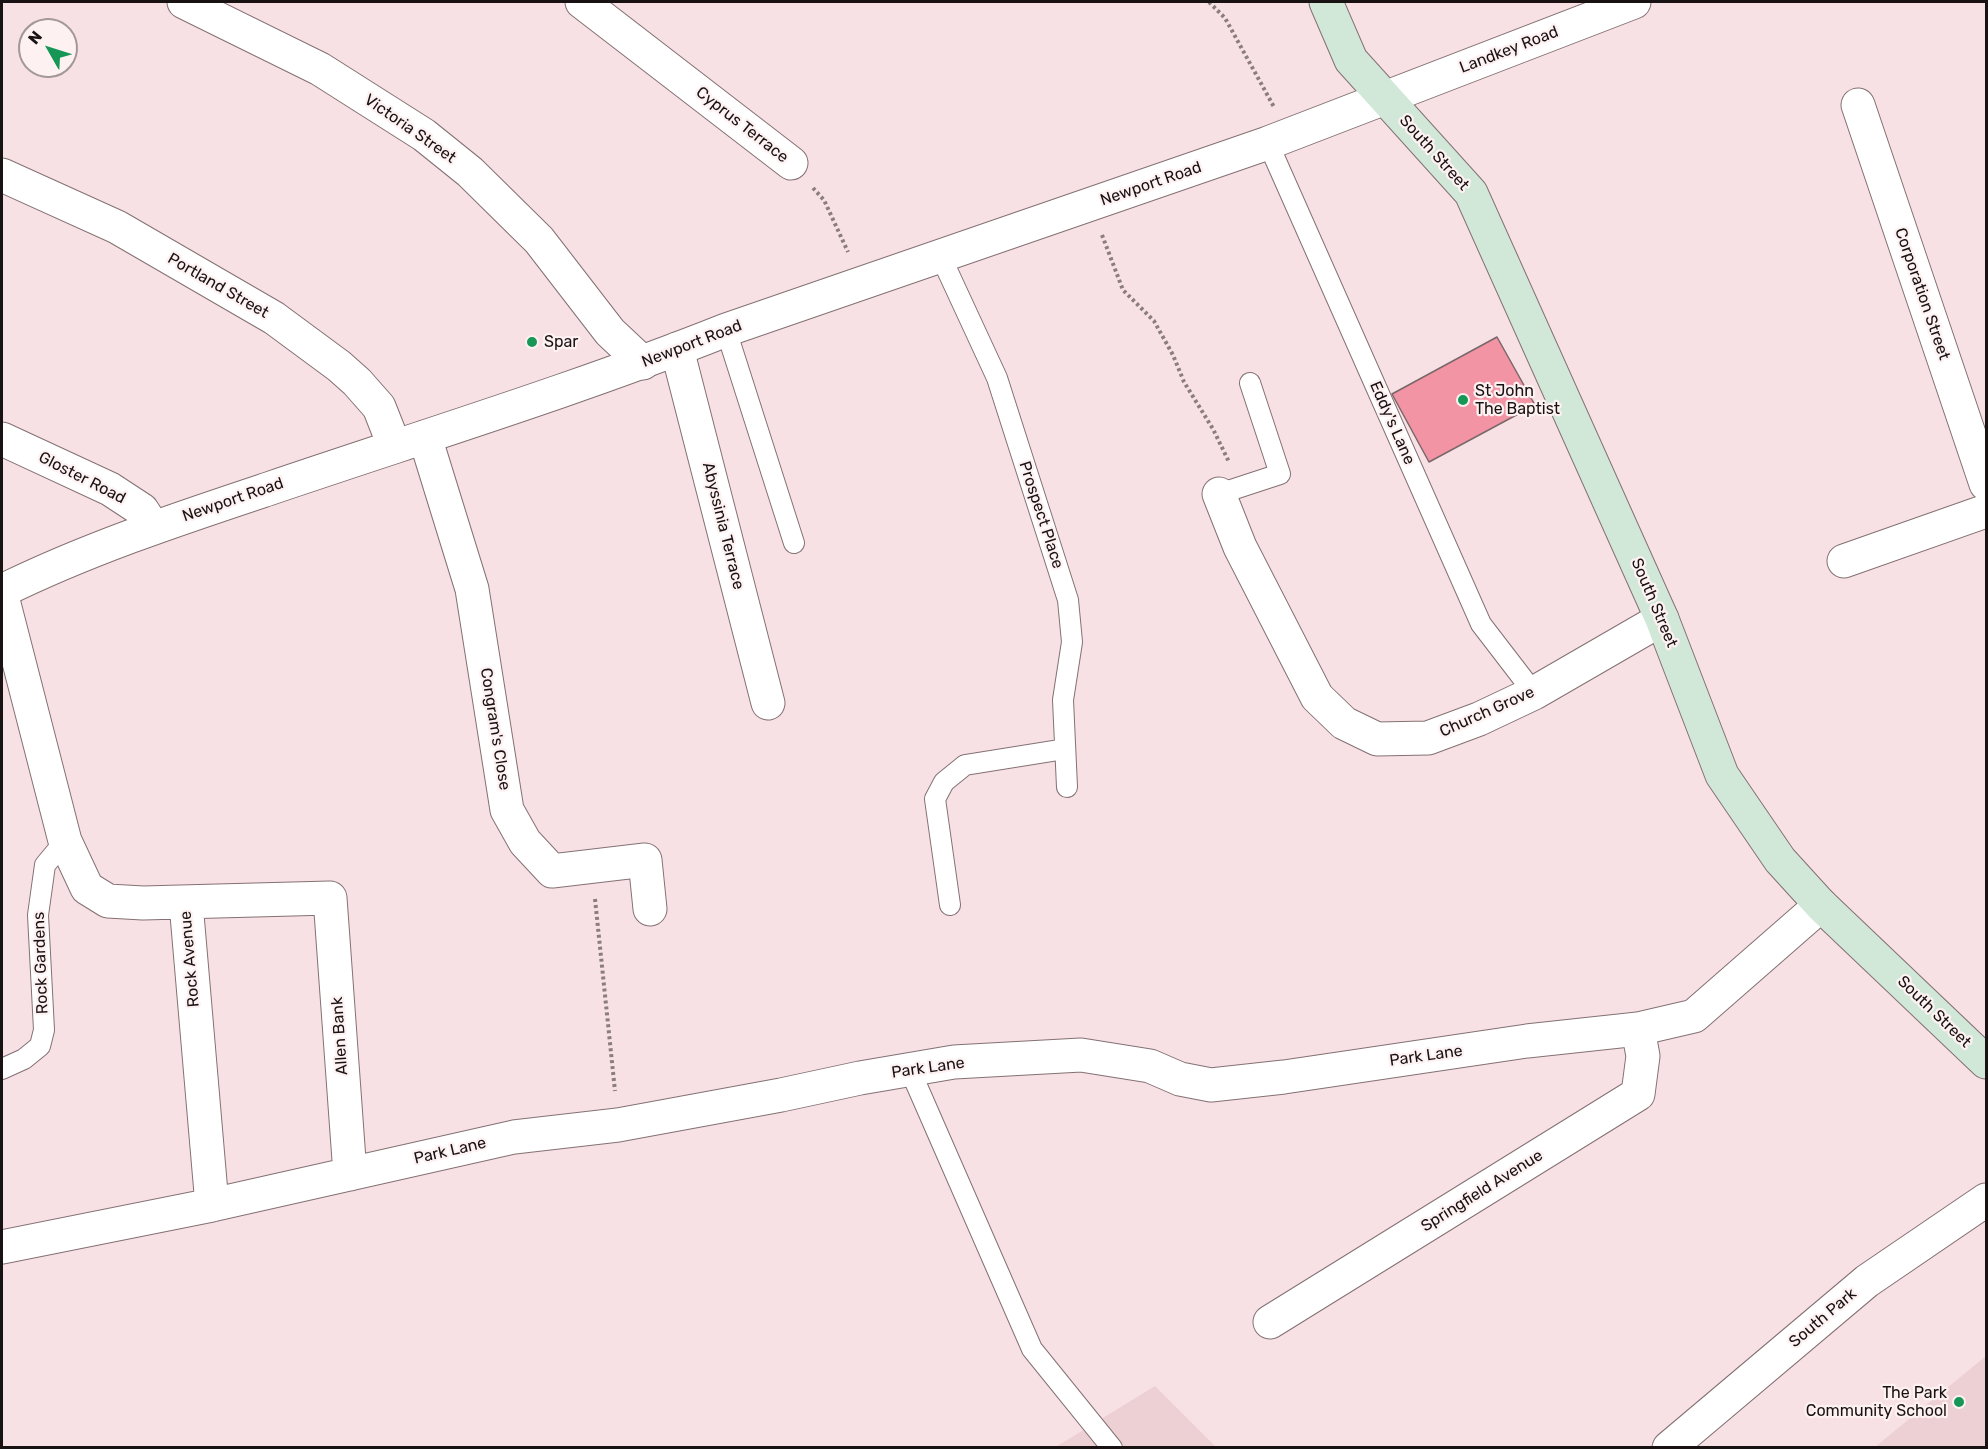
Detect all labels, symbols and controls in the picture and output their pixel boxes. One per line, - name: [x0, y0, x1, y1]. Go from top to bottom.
- north arrow: [18, 18, 78, 78]
- street label: Landkey Road: [1457, 22, 1561, 78]
- text: N: [24, 27, 46, 48]
- street label: Cyprus Terrace: [692, 83, 792, 167]
- street label: Victoria Street: [360, 90, 460, 168]
- street label: South Street: [1395, 111, 1473, 195]
- street label: Newport Road: [1098, 158, 1204, 210]
- street label: Corporation Street: [1890, 225, 1954, 363]
- street label: Portland Street: [164, 249, 272, 323]
- street label: Newport Road: [639, 316, 745, 372]
- place label: Spar: [544, 332, 578, 352]
- marker: Spar: [525, 335, 539, 349]
- street label: Eddy's Lane: [1365, 378, 1419, 468]
- place label: St John The Baptist: [1475, 381, 1560, 419]
- marker: St John The Baptist: [1456, 393, 1470, 407]
- street label: Gloster Road: [35, 448, 129, 508]
- street label: Prospect Place: [1015, 459, 1067, 571]
- street label: Abyssinia Terrace: [698, 460, 748, 592]
- street label: Newport Road: [180, 474, 286, 526]
- street label: South Street: [1627, 556, 1681, 650]
- street label: Congram's Close: [476, 666, 514, 792]
- street label: Church Grove: [1437, 683, 1537, 741]
- street label: Rock Avenue: [176, 910, 204, 1008]
- street label: Rock Gardens: [30, 911, 52, 1015]
- street label: South Street: [1893, 972, 1975, 1052]
- street label: Allen Bank: [328, 996, 352, 1076]
- street label: Park Lane: [1388, 1041, 1464, 1071]
- street label: Park Lane: [890, 1053, 966, 1083]
- street label: Park Lane: [412, 1133, 488, 1169]
- street label: Springfield Avenue: [1418, 1146, 1546, 1236]
- street label: South Park: [1785, 1284, 1861, 1352]
- place label: The Park Community School: [1806, 1383, 1947, 1421]
- marker: The Park Community School: [1952, 1395, 1966, 1409]

